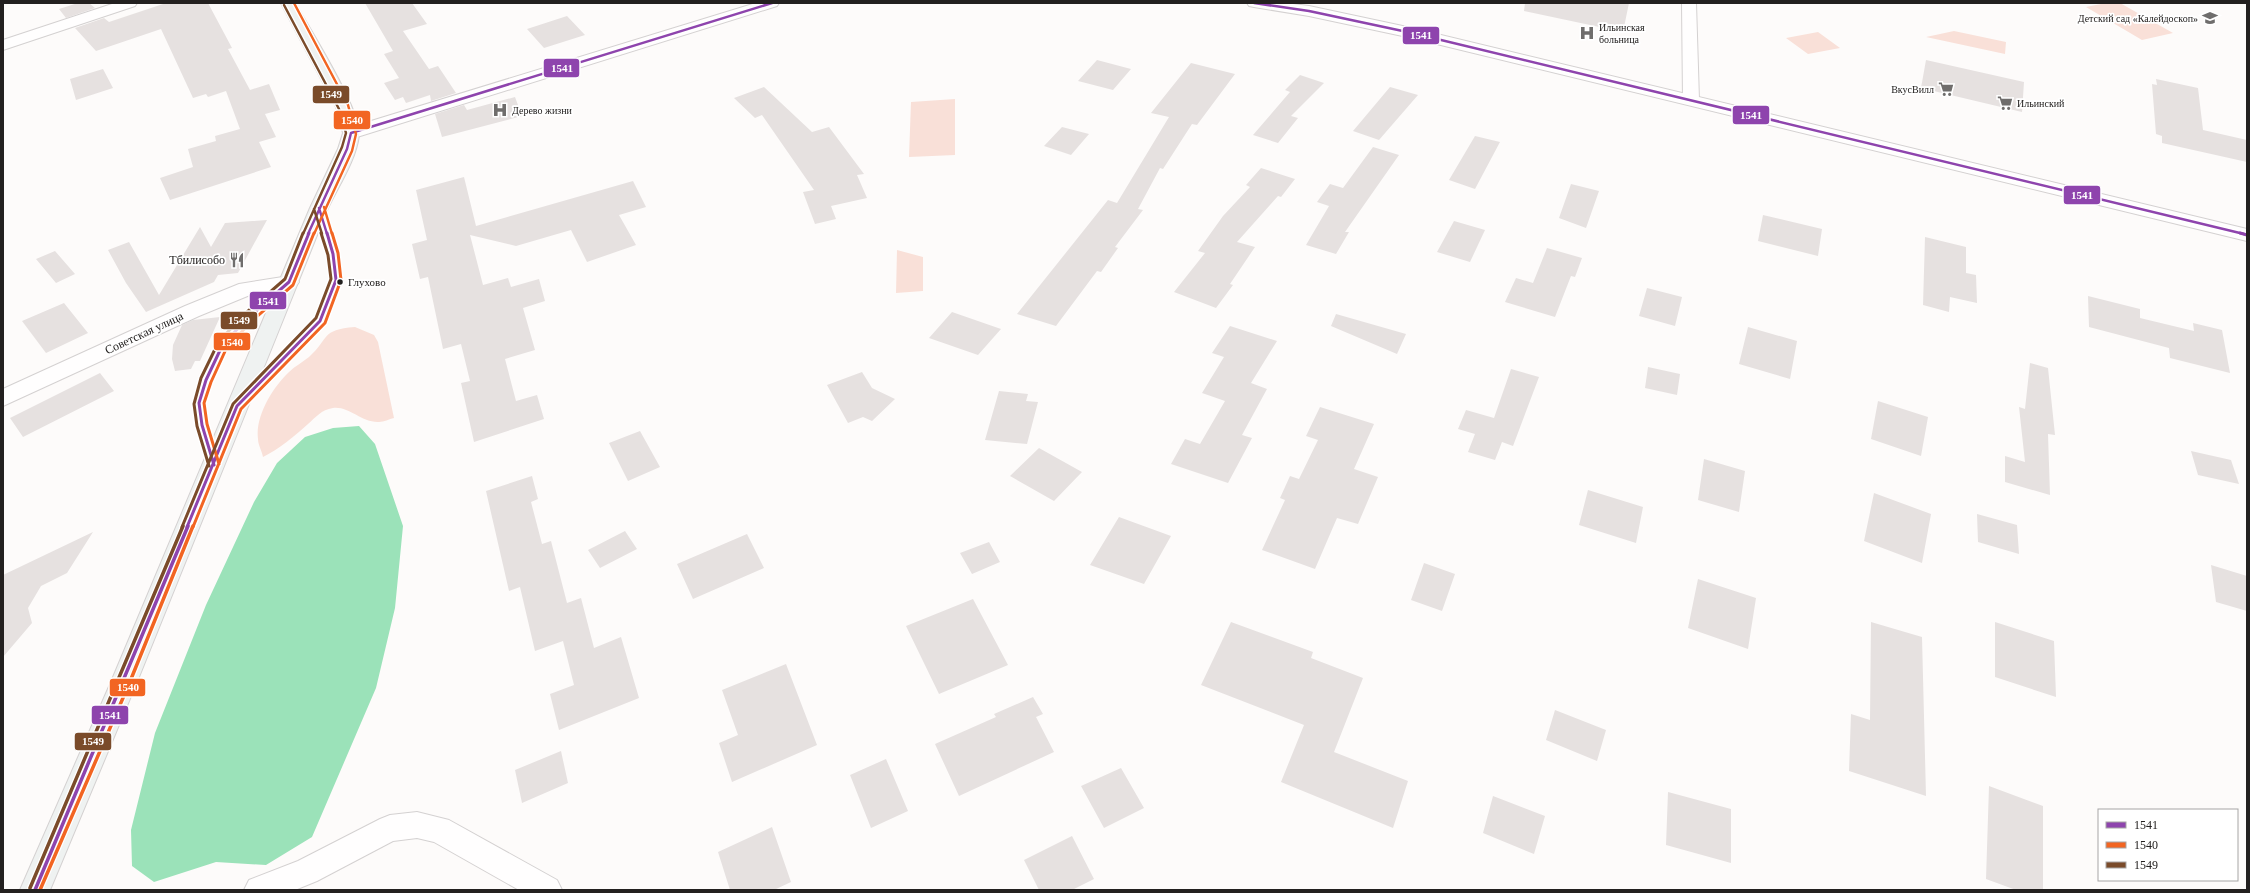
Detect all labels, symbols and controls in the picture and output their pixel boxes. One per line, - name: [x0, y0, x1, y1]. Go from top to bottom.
- school or university icon: Детский сад «Калейдоскоп»: [2201, 9, 2219, 27]
- place label: Детский сад «Калейдоскоп»: [2078, 13, 2198, 24]
- place label: Ильинская больница: [1599, 22, 1645, 45]
- hospital icon: Ильинская больница: [1578, 24, 1596, 42]
- line badge: 1541: [1402, 26, 1440, 45]
- text: 1541: [1410, 29, 1432, 41]
- line badge: 1541: [543, 58, 580, 78]
- text: 1541: [551, 62, 573, 74]
- supermarket icon: ВкусВилл: [1937, 80, 1955, 98]
- place label: ВкусВилл: [1891, 84, 1934, 95]
- line badge: 1549: [312, 85, 350, 104]
- text: 1549: [320, 88, 343, 100]
- supermarket icon: Ильинский: [1996, 94, 2014, 112]
- place label: Ильинский: [2017, 98, 2065, 109]
- hospital icon: Дерево жизни: [491, 101, 509, 119]
- place label: Дерево жизни: [512, 105, 573, 116]
- line badge: 1541: [1732, 105, 1770, 125]
- text: 1541: [1740, 109, 1762, 121]
- line badge: 1540: [333, 110, 371, 130]
- text: 1540: [341, 114, 364, 126]
- line badge: 1541: [2063, 185, 2101, 205]
- text: 1541: [2071, 189, 2093, 201]
- restaurant icon: Тбилисобо: [228, 251, 246, 269]
- place label: Тбилисобо: [169, 253, 225, 267]
- place label: Глухово: [348, 276, 386, 288]
- marker: Глухово: [335, 277, 345, 287]
- line badge: 1541: [249, 291, 287, 310]
- text: 1541: [257, 295, 279, 307]
- street label: Советская улица: [103, 308, 186, 357]
- line badge: 1549: [220, 311, 258, 330]
- text: 1549: [228, 314, 251, 326]
- line badge: 1540: [213, 332, 251, 351]
- text: 1540: [221, 336, 244, 348]
- line badge: 1540: [109, 678, 146, 697]
- text: 1540: [117, 681, 140, 693]
- line badge: 1541: [91, 705, 129, 725]
- text: 1541: [99, 709, 121, 721]
- line badge: 1549: [74, 732, 112, 751]
- text: 1549: [82, 735, 105, 747]
- legend: [2098, 809, 2238, 881]
- text: 1541: [2134, 818, 2158, 832]
- text: 1540: [2134, 838, 2158, 852]
- text: 1549: [2134, 858, 2158, 872]

